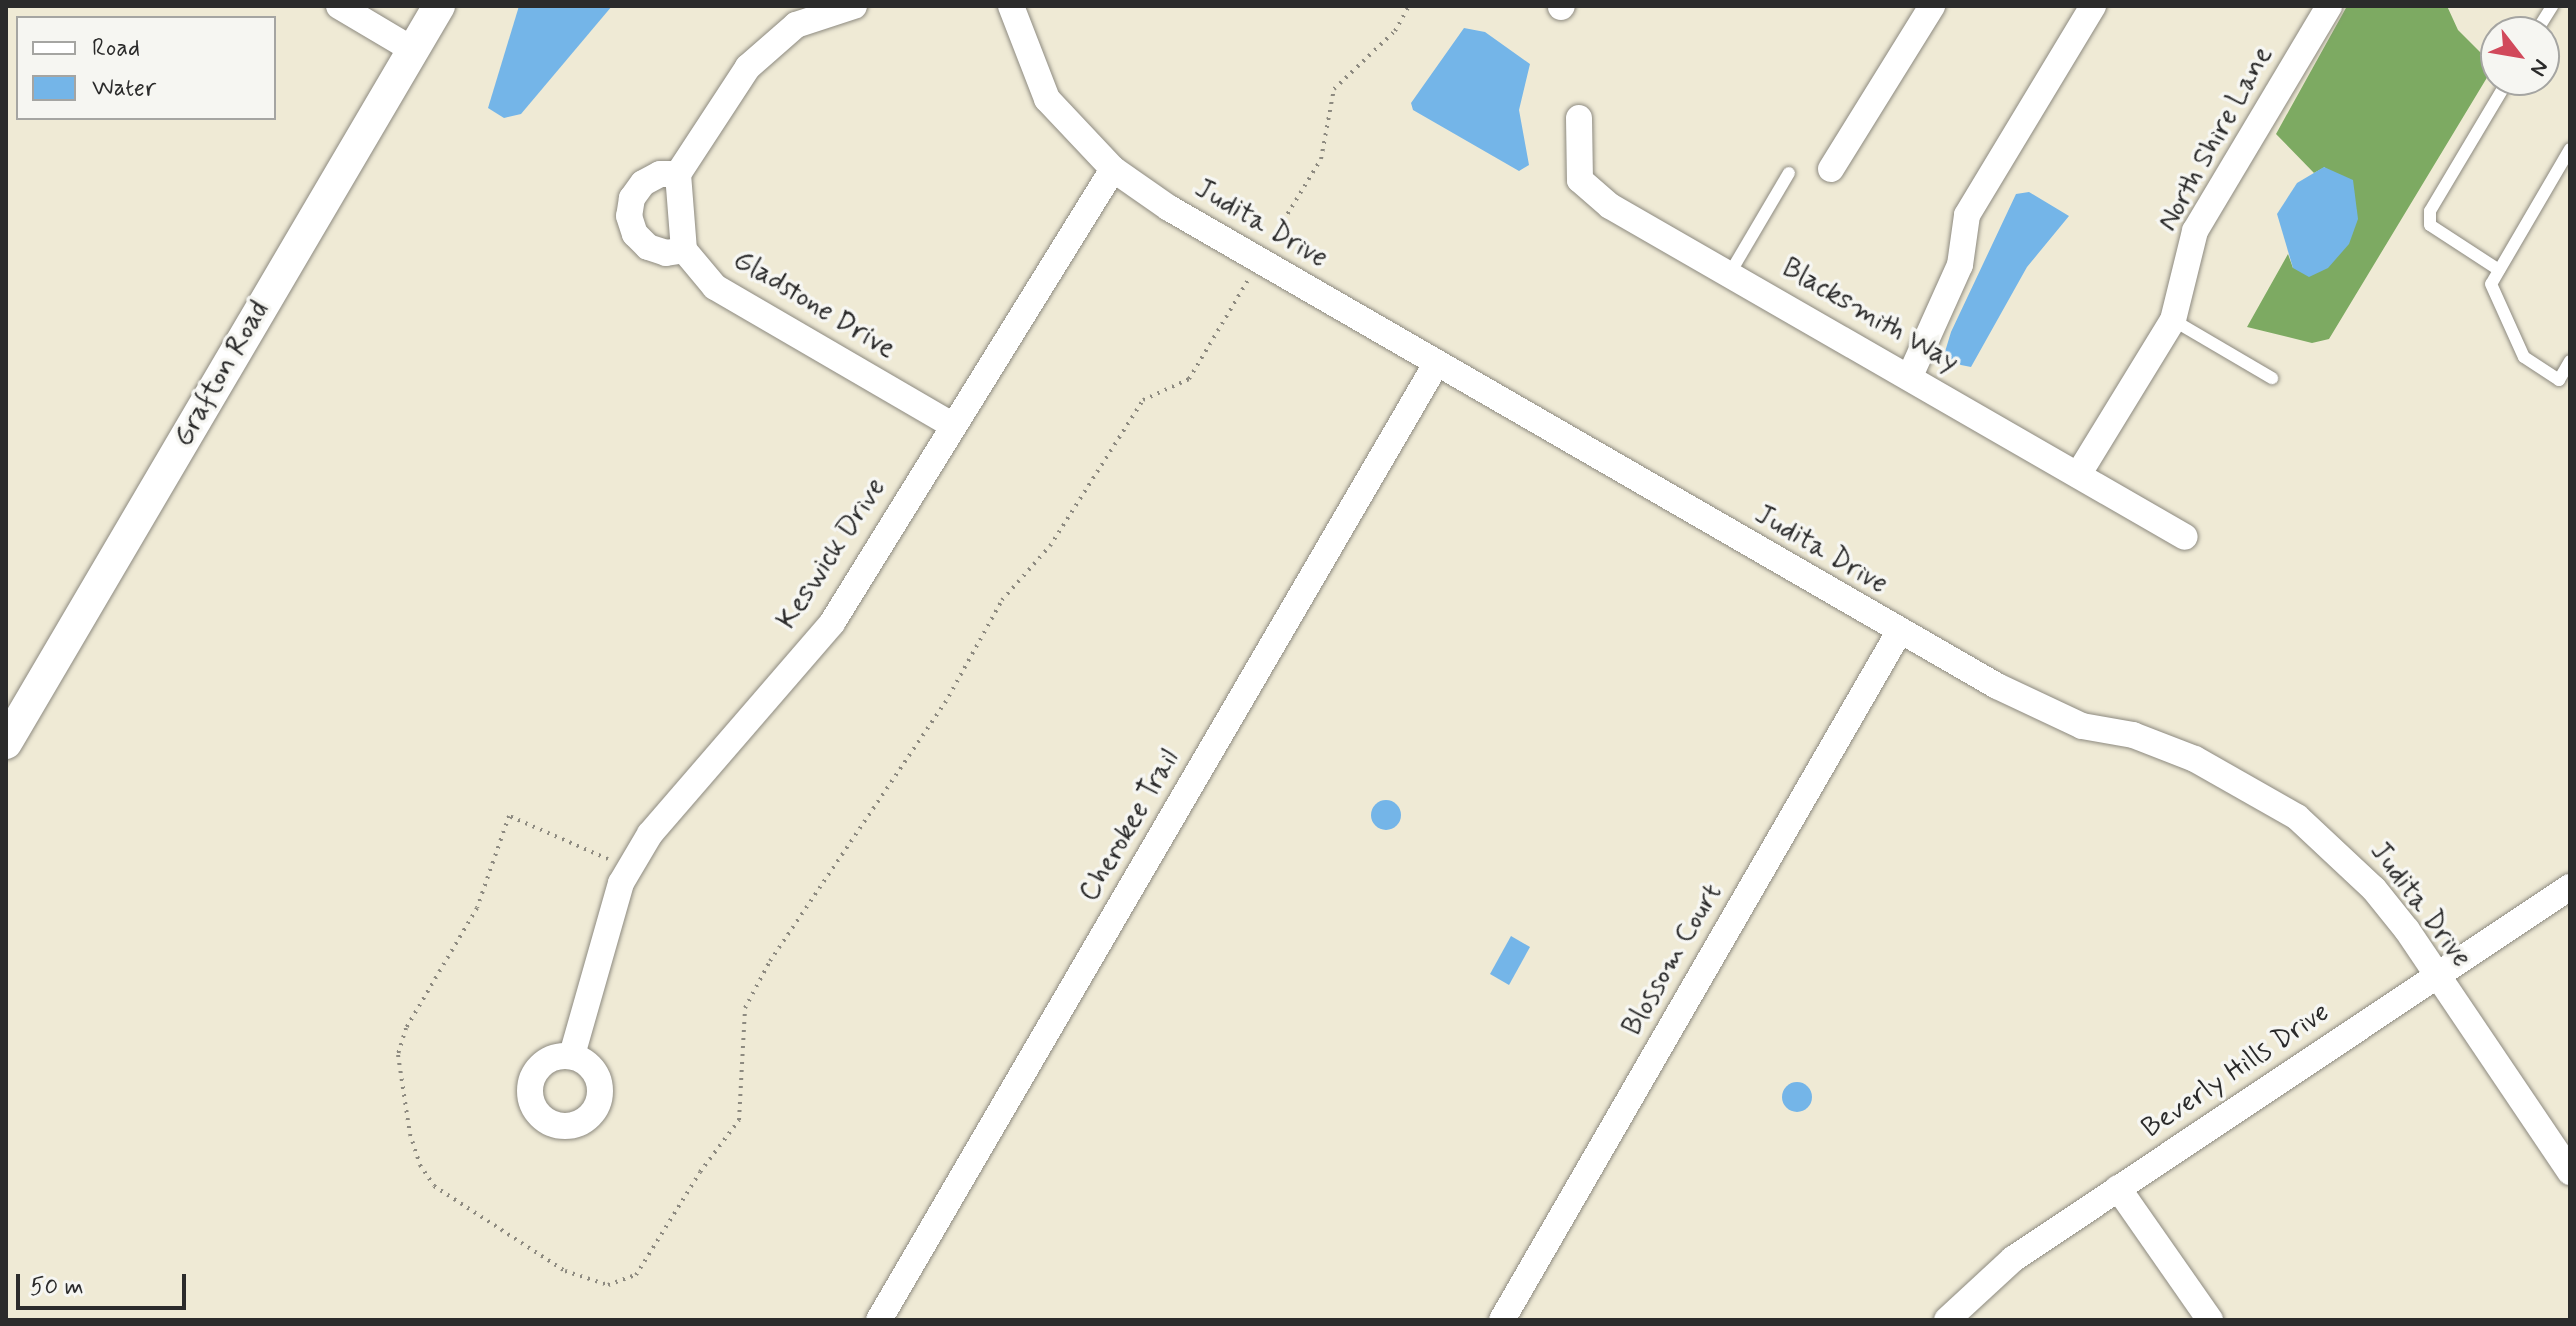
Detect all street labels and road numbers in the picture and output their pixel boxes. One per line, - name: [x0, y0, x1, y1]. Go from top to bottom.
- street label: North Shire Lane: [2152, 42, 2280, 236]
- street label: Judita Drive: [1188, 172, 1334, 276]
- street label: Gladstone Drive: [728, 244, 900, 366]
- street label: Blacksmith Way: [1776, 252, 1964, 380]
- street label: Grafton Road: [167, 296, 277, 452]
- street label: Keswick Drive: [771, 473, 893, 635]
- street label: Judita Drive: [1748, 498, 1894, 602]
- street label: Cherokee Trail: [1073, 745, 1187, 907]
- street label: Judita Drive: [2362, 836, 2478, 974]
- street label: Blossom Court: [1615, 877, 1731, 1043]
- street label: Beverly Hills Drive: [2136, 996, 2336, 1146]

